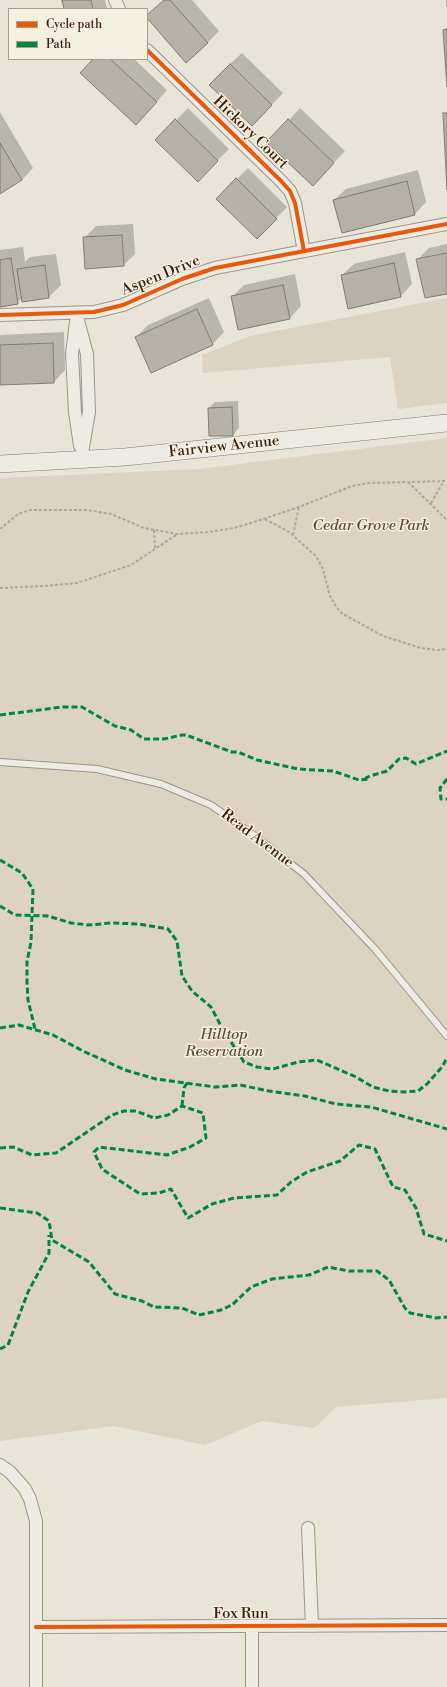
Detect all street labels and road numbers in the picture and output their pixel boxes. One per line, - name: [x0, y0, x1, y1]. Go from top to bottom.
- street label: Hickory Court: [209, 93, 291, 173]
- street label: Aspen Drive: [119, 252, 203, 300]
- street label: Fairview Avenue: [168, 432, 280, 462]
- street label: Read Avenue: [217, 806, 297, 872]
- street label: Fox Run: [213, 1605, 269, 1623]

